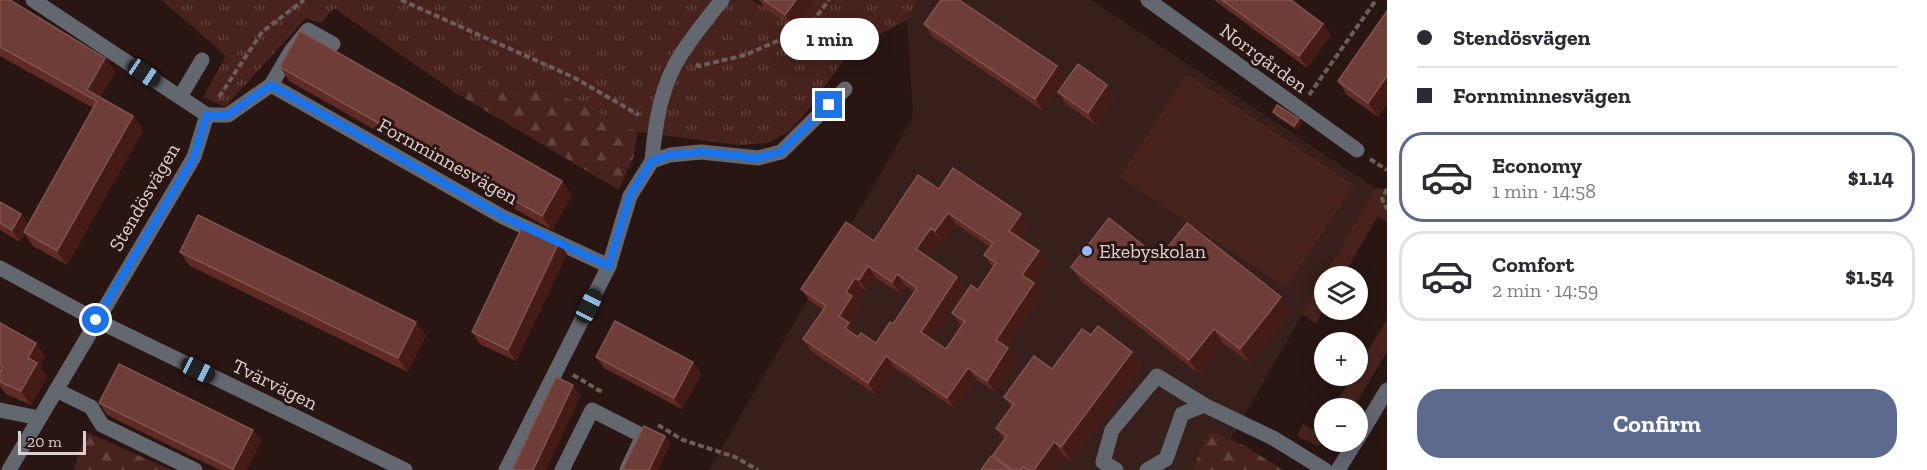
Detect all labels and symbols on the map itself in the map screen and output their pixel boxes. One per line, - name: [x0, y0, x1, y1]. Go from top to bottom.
- callout: 1 min: [780, 18, 878, 60]
- street label: Norrgården: [1216, 18, 1313, 98]
- car: [124, 55, 164, 91]
- route end: [815, 91, 842, 118]
- street label: Fornminnesvägen: [374, 113, 523, 210]
- street label: Stendösvägen: [103, 138, 185, 255]
- place label: Ekebyskolan: [1099, 239, 1207, 263]
- marker: Ekebyskolan: [1080, 244, 1094, 258]
- car: [573, 286, 605, 326]
- route start: [82, 306, 109, 333]
- street label: Tvärvägen: [228, 353, 322, 415]
- car: [178, 354, 218, 386]
- scale bar: [18, 428, 86, 456]

